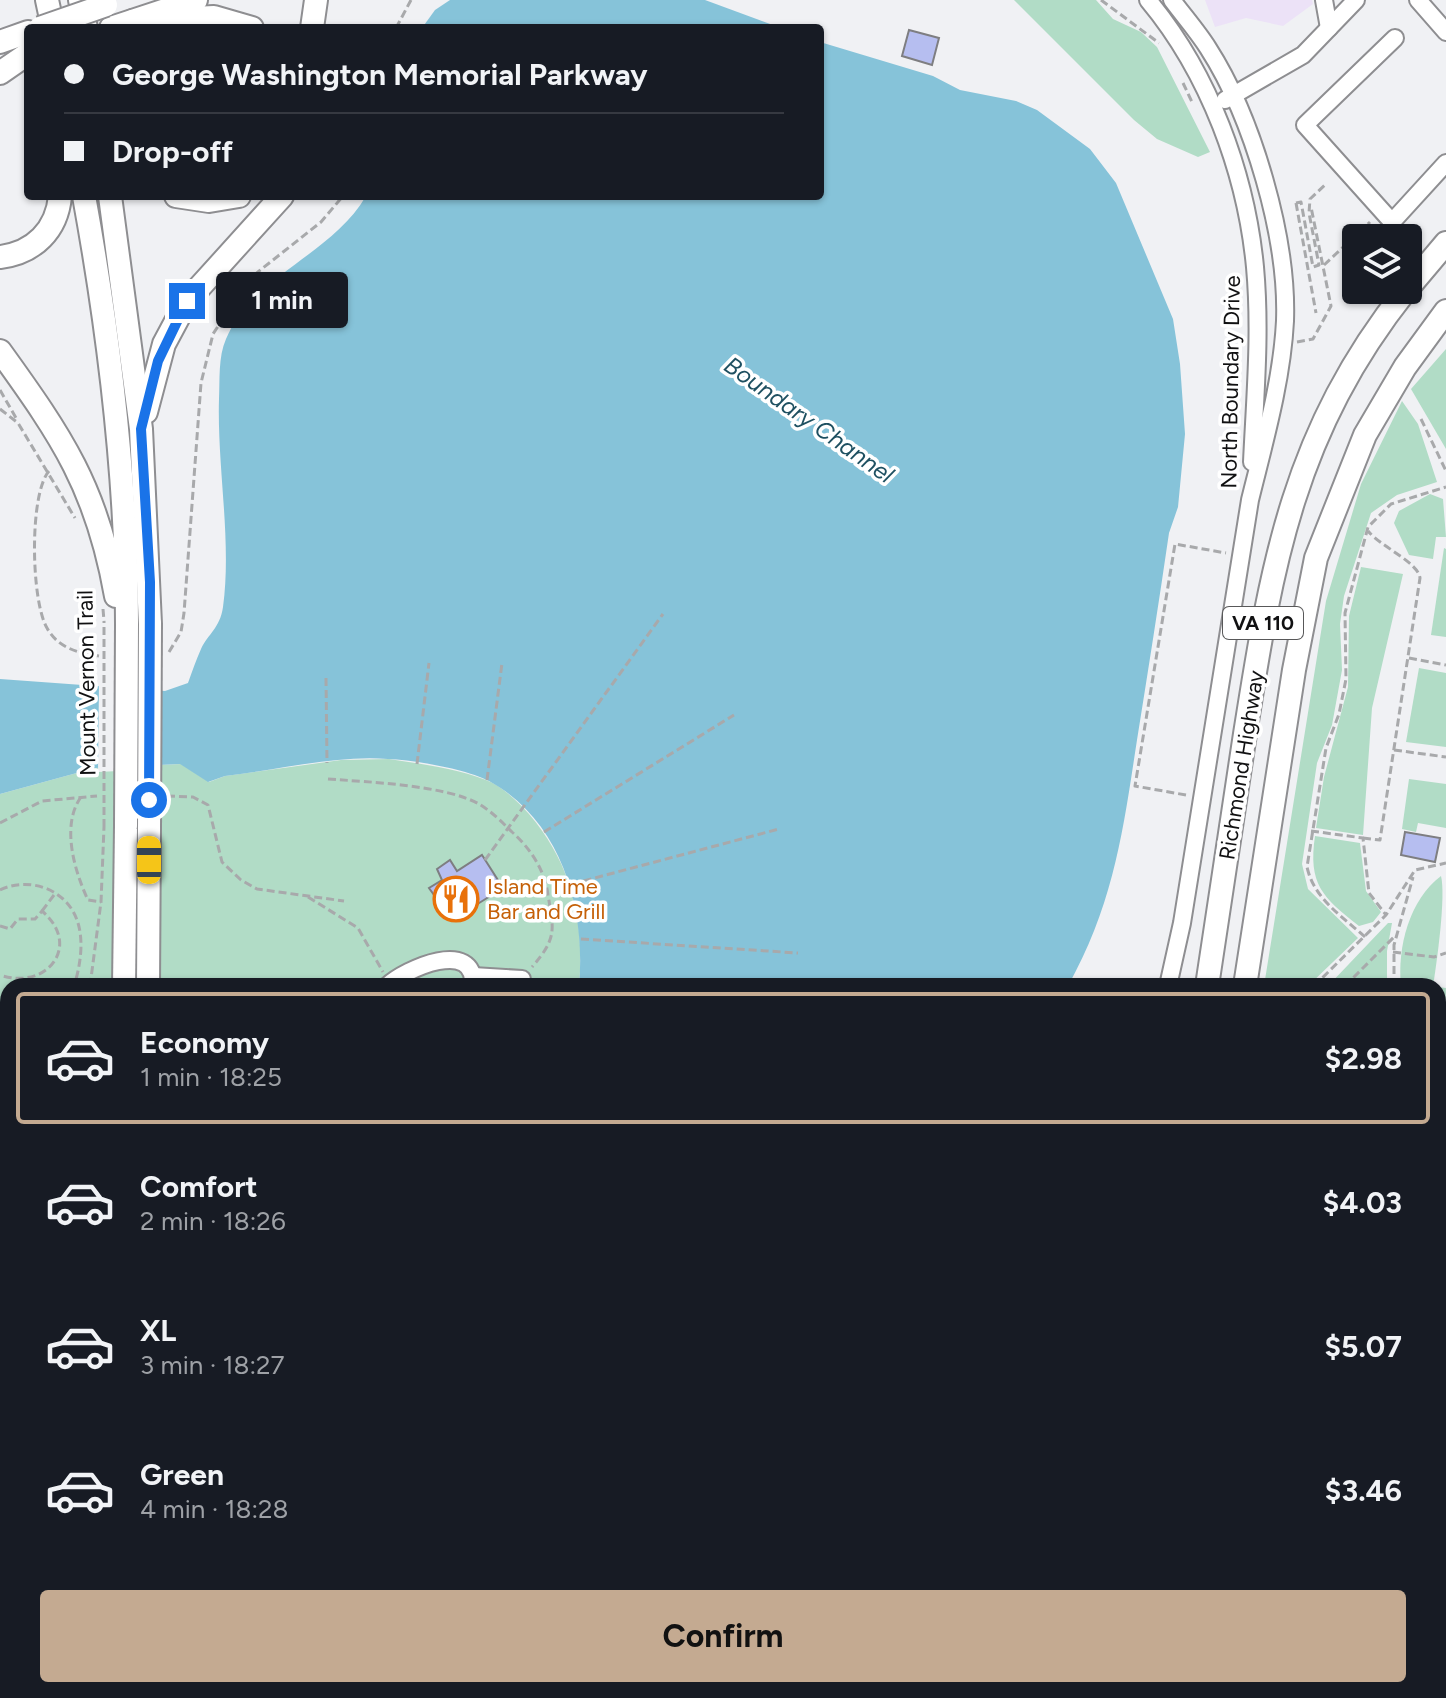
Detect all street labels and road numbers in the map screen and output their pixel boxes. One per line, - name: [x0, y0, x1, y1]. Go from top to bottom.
- street label: North Boundary Drive: [1215, 275, 1246, 489]
- street label: Mount Vernon Trail: [71, 590, 102, 776]
- road number: VA 110: [1223, 607, 1303, 639]
- street label: Richmond Highway: [1213, 668, 1270, 862]

